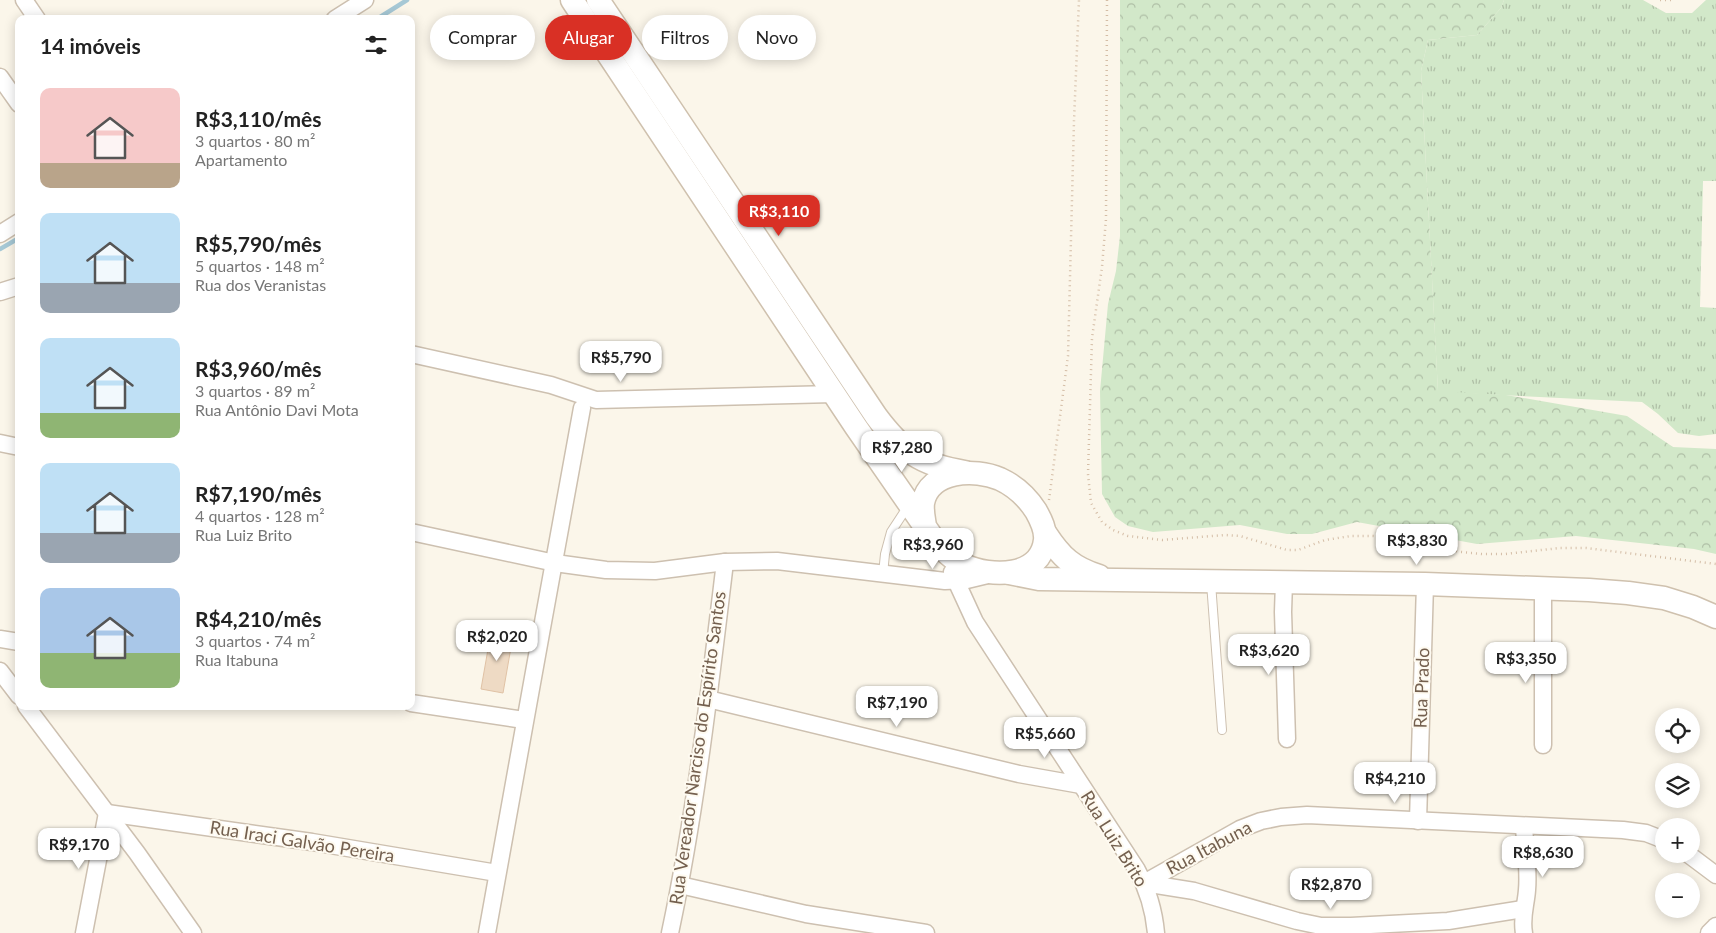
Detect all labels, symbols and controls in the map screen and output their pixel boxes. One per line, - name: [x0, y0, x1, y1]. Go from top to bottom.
- chip: Comprar: [430, 15, 535, 60]
- chip: Alugar: [545, 15, 632, 60]
- chip: Filtros: [642, 15, 728, 60]
- chip: Novo: [738, 15, 816, 60]
- icon: filters: [362, 31, 390, 59]
- text: 14 imóveis: [40, 33, 141, 58]
- text: R$3,110/mês: [195, 106, 322, 131]
- icon: home: [80, 108, 140, 168]
- text: 3 quartos · 80 m²: [195, 131, 315, 150]
- text: Apartamento: [195, 150, 287, 169]
- pin: R$3,110: [733, 194, 825, 237]
- text: R$3,110: [749, 201, 809, 220]
- text: R$5,790/mês: [195, 231, 322, 256]
- icon: home: [80, 233, 140, 293]
- text: 5 quartos · 148 m²: [195, 256, 325, 275]
- text: Rua dos Veranistas: [195, 275, 326, 294]
- pin: R$5,790: [575, 340, 667, 383]
- text: R$5,790: [591, 347, 651, 366]
- text: R$3,960/mês: [195, 356, 322, 381]
- icon: home: [80, 358, 140, 418]
- text: 3 quartos · 89 m²: [195, 381, 315, 400]
- text: Rua Antônio Davi Mota: [195, 400, 359, 419]
- pin: R$7,280: [856, 430, 948, 473]
- text: R$7,280: [872, 437, 932, 456]
- text: R$7,190/mês: [195, 481, 322, 506]
- icon: home: [80, 483, 140, 543]
- text: 4 quartos · 128 m²: [195, 506, 325, 525]
- pin: R$3,830: [1371, 524, 1463, 566]
- text: Rua Luiz Brito: [195, 525, 292, 544]
- pin: R$3,960: [887, 528, 979, 570]
- text: R$3,830: [1387, 530, 1447, 549]
- text: R$3,960: [903, 534, 963, 553]
- street label: Rua Vereador Narciso do Espírito Santos: [664, 589, 730, 906]
- text: R$4,210/mês: [195, 606, 322, 631]
- icon: home: [80, 608, 140, 668]
- pin: R$2,020: [451, 620, 543, 662]
- text: R$2,020: [467, 626, 527, 645]
- text: 3 quartos · 74 m²: [195, 631, 315, 650]
- pin: R$3,620: [1223, 634, 1315, 676]
- text: R$3,620: [1239, 640, 1299, 659]
- pin: R$3,350: [1480, 642, 1572, 684]
- street label: Rua Prado: [1409, 647, 1433, 729]
- text: R$3,350: [1496, 648, 1556, 667]
- text: Rua Itabuna: [195, 650, 278, 669]
- pin: R$7,190: [851, 686, 943, 728]
- text: R$7,190: [867, 692, 927, 711]
- map controls: [1655, 708, 1700, 918]
- button: locate: [1655, 708, 1700, 753]
- pin: R$5,660: [999, 716, 1091, 759]
- text: R$5,660: [1015, 723, 1075, 742]
- pin: R$4,210: [1349, 762, 1441, 804]
- button: layers: [1655, 763, 1700, 808]
- text: R$4,210: [1365, 768, 1425, 787]
- street label: Rua Luiz Brito: [1077, 786, 1153, 891]
- street label: Rua Itabuna: [1162, 815, 1255, 879]
- street label: Rua Iraci Galvão Pereira: [208, 816, 396, 866]
- button: +: [1655, 818, 1700, 863]
- pin: R$9,170: [33, 828, 125, 870]
- text: R$9,170: [49, 834, 109, 853]
- pin: R$8,630: [1497, 836, 1589, 878]
- text: R$8,630: [1513, 842, 1573, 861]
- pin: R$2,870: [1285, 868, 1377, 910]
- button: −: [1655, 873, 1700, 918]
- text: R$2,870: [1301, 874, 1361, 893]

